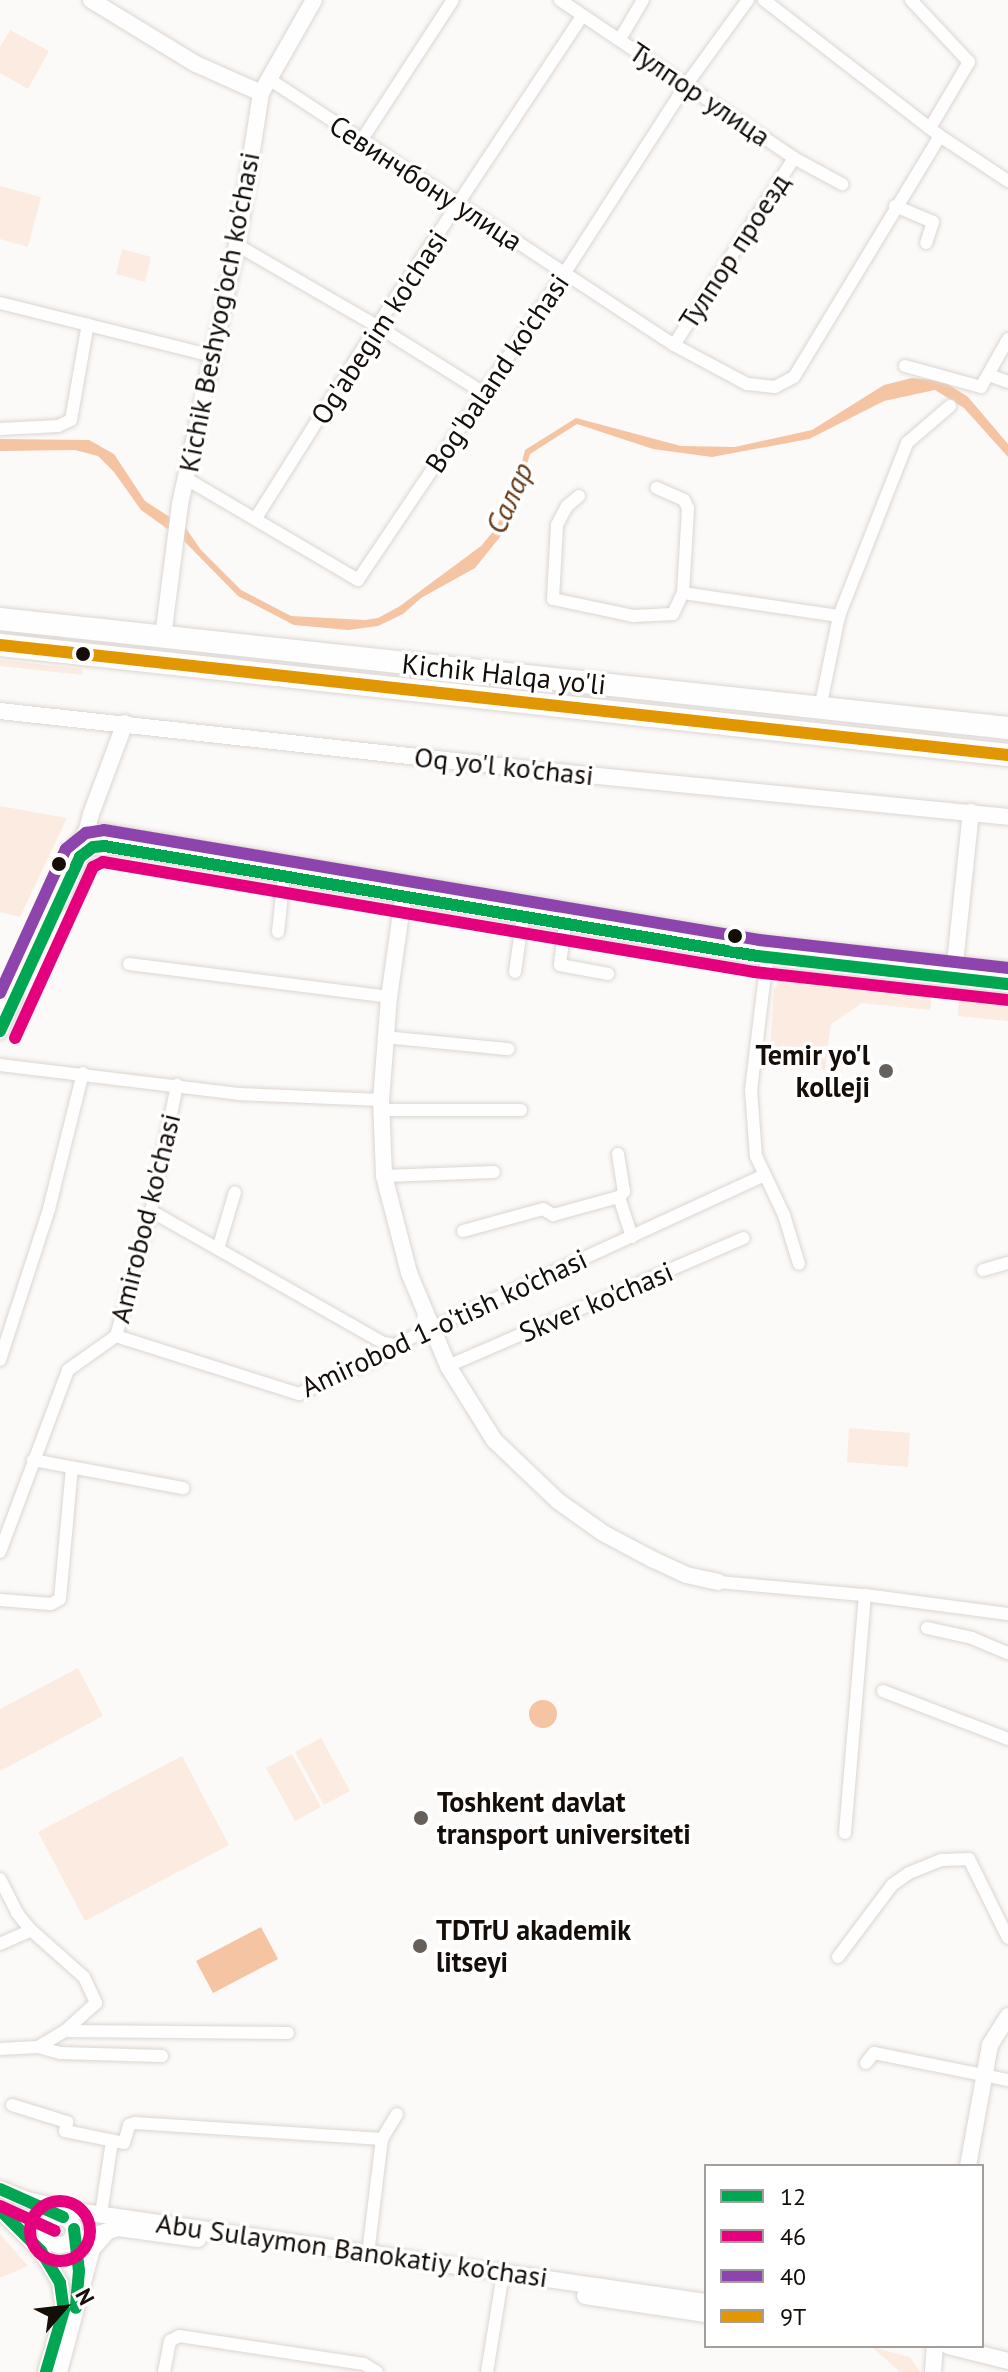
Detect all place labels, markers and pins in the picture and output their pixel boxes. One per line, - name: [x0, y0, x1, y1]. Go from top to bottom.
- unlabelled marker: [75, 646, 91, 662]
- unlabelled marker: [51, 856, 67, 872]
- unlabelled marker: [727, 928, 743, 944]
- place label: Temir yo'l kolleji: [755, 1038, 870, 1104]
- marker: Temir yo'l kolleji: [877, 1062, 895, 1080]
- place label: Toshkent davlat transport universiteti: [437, 1785, 691, 1851]
- marker: Toshkent davlat transport universiteti: [412, 1809, 430, 1827]
- place label: TDTrU akademik litseyi: [436, 1913, 631, 1979]
- marker: TDTrU akademik litseyi: [411, 1937, 429, 1955]

